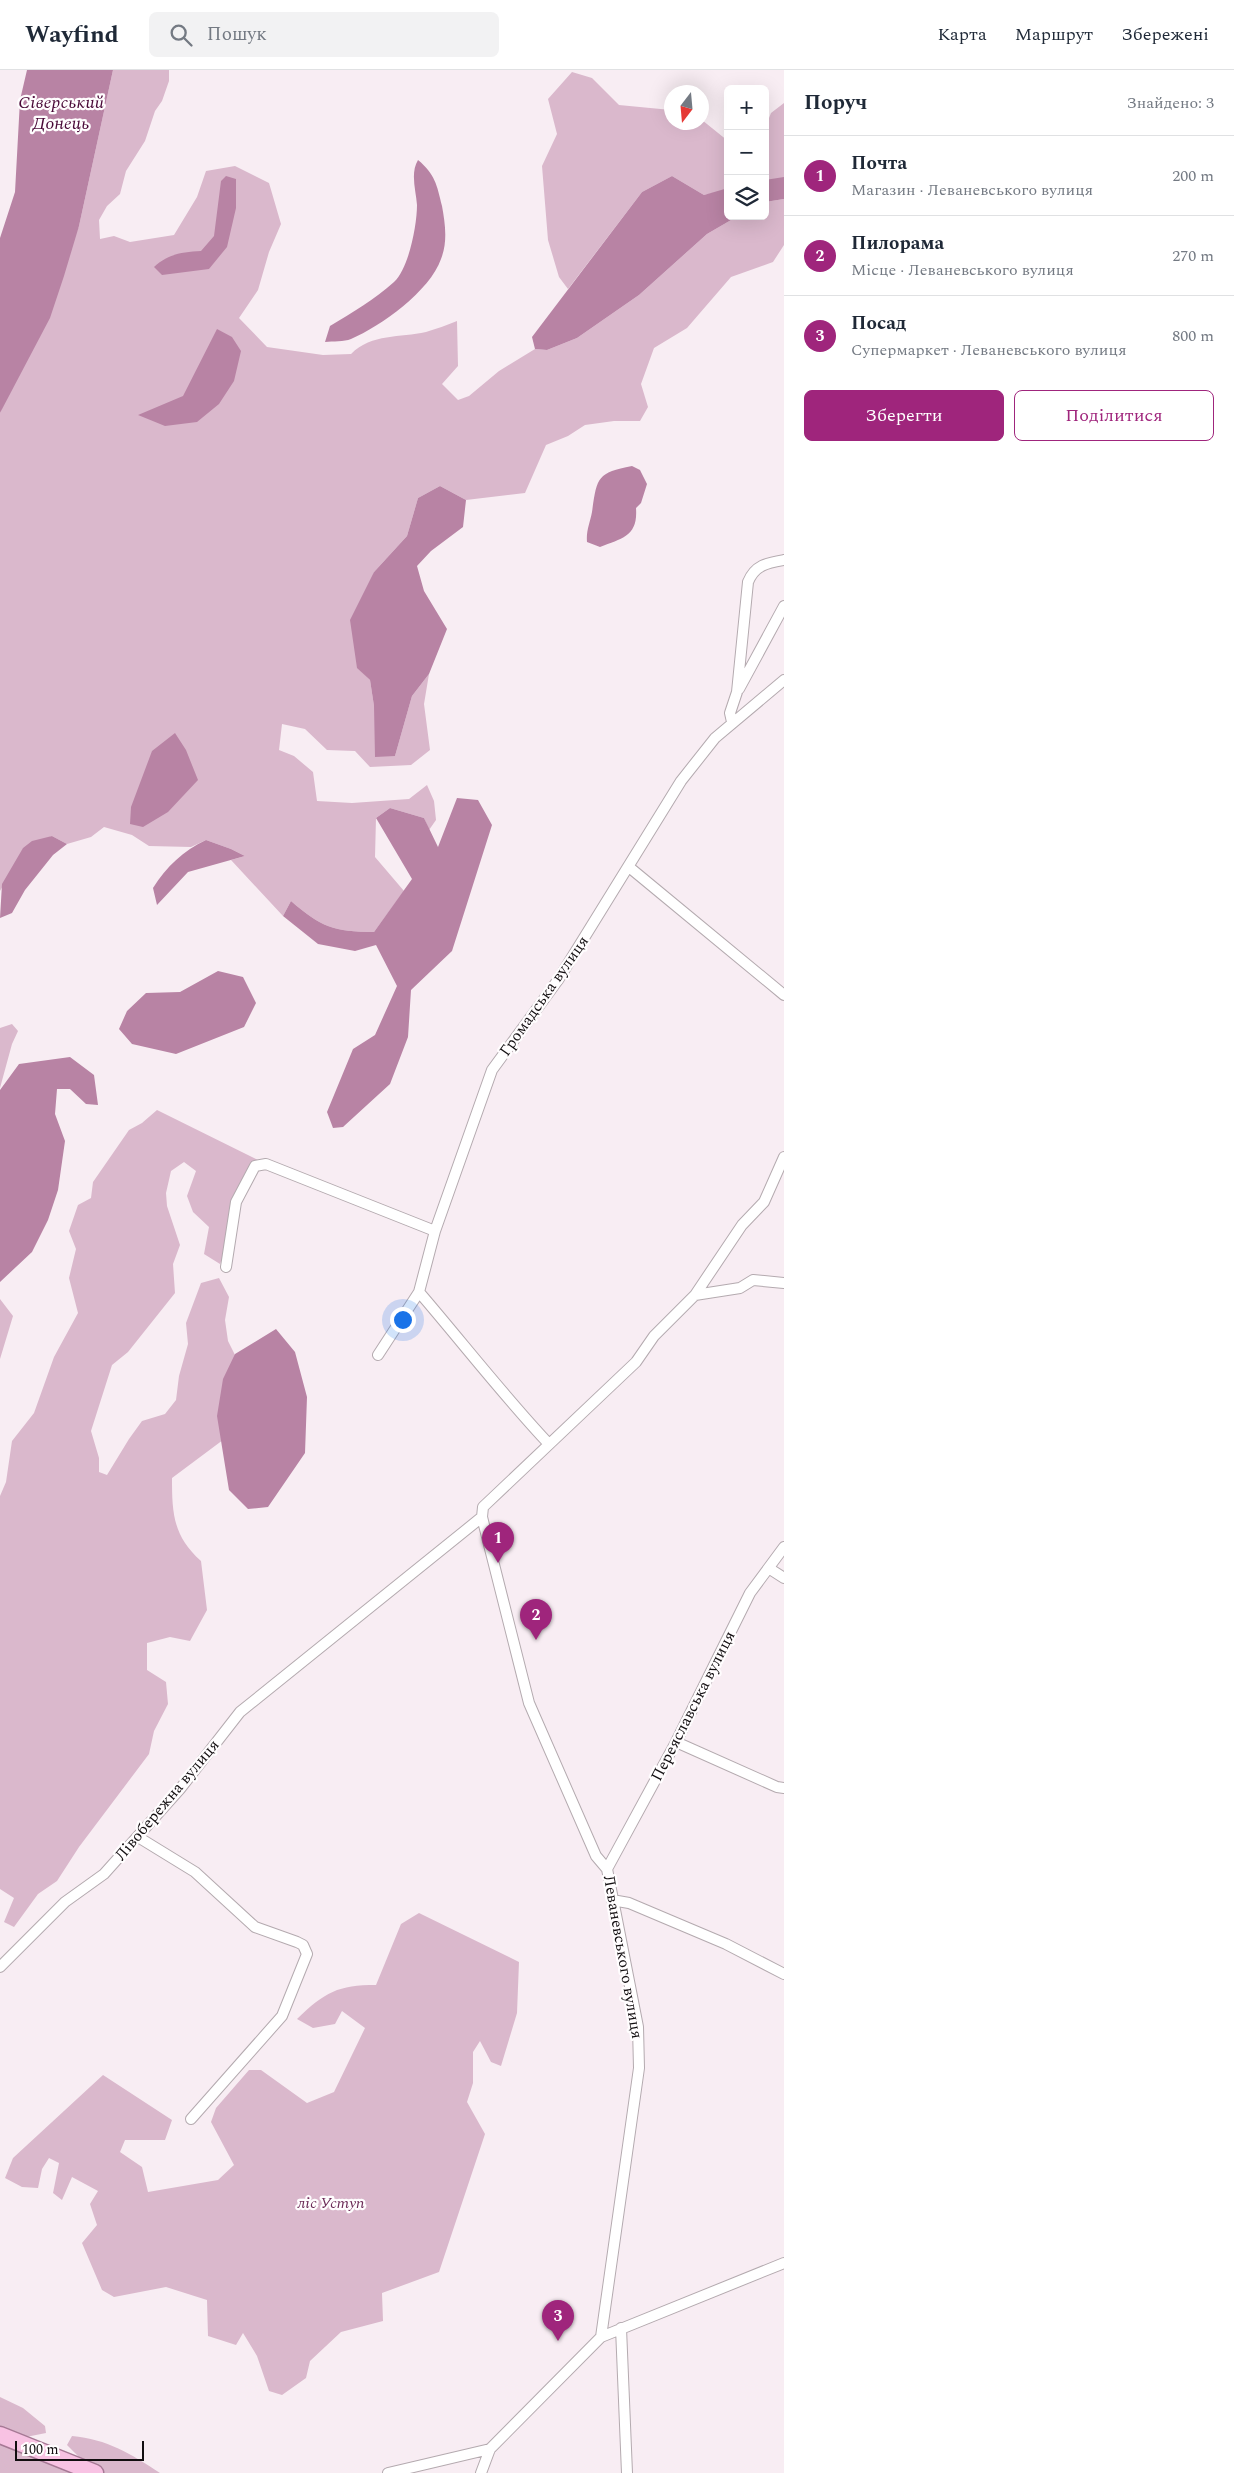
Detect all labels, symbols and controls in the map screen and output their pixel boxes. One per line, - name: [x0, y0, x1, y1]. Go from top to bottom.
- search box: [149, 12, 499, 57]
- text: Wayfind: [25, 17, 119, 53]
- text: Пошук: [207, 20, 267, 49]
- icon: search: [167, 21, 195, 49]
- text: Карта: [937, 21, 987, 48]
- text: Маршрут: [1015, 21, 1093, 48]
- text: Збережені: [1121, 21, 1209, 48]
- north arrow: [664, 85, 709, 130]
- map controls: [724, 85, 769, 220]
- button: +: [724, 85, 769, 130]
- text: Поруч: [804, 87, 867, 119]
- water label: Сіверський Донець: [18, 89, 104, 137]
- text: Знайдено: 3: [1126, 91, 1214, 115]
- button: −: [724, 130, 769, 175]
- text: Почта: [851, 149, 907, 178]
- text: 1: [816, 164, 824, 188]
- text: 200 m: [1172, 164, 1214, 188]
- button: layers: [724, 175, 769, 220]
- text: Магазин · Леваневського вулиця: [851, 178, 1093, 202]
- text: Пилорама: [851, 229, 944, 258]
- text: 2: [816, 244, 824, 268]
- text: 270 m: [1172, 244, 1214, 268]
- text: Місце · Леваневського вулиця: [851, 258, 1074, 282]
- text: Посад: [851, 309, 906, 338]
- text: 3: [816, 324, 824, 348]
- text: 800 m: [1172, 324, 1214, 348]
- text: Супермаркет · Леваневського вулиця: [851, 338, 1126, 362]
- button: Зберегти: [804, 390, 1004, 441]
- button: Поділитися: [1014, 390, 1214, 441]
- street label: Громадська вулиця: [493, 931, 595, 1061]
- your location: [390, 1307, 416, 1333]
- pin: 1: [482, 1522, 514, 1563]
- pin: 2: [520, 1599, 552, 1640]
- street label: Переяславська вулиця: [645, 1627, 741, 1785]
- street label: Лівобережна вулиця: [109, 1734, 225, 1866]
- street label: Леваневського вулиця: [597, 1873, 649, 2041]
- park label: ліс Уступ: [296, 2191, 365, 2215]
- pin: 3: [542, 2300, 574, 2341]
- scale bar: [15, 2438, 144, 2461]
- text: 100 m: [22, 2439, 59, 2460]

